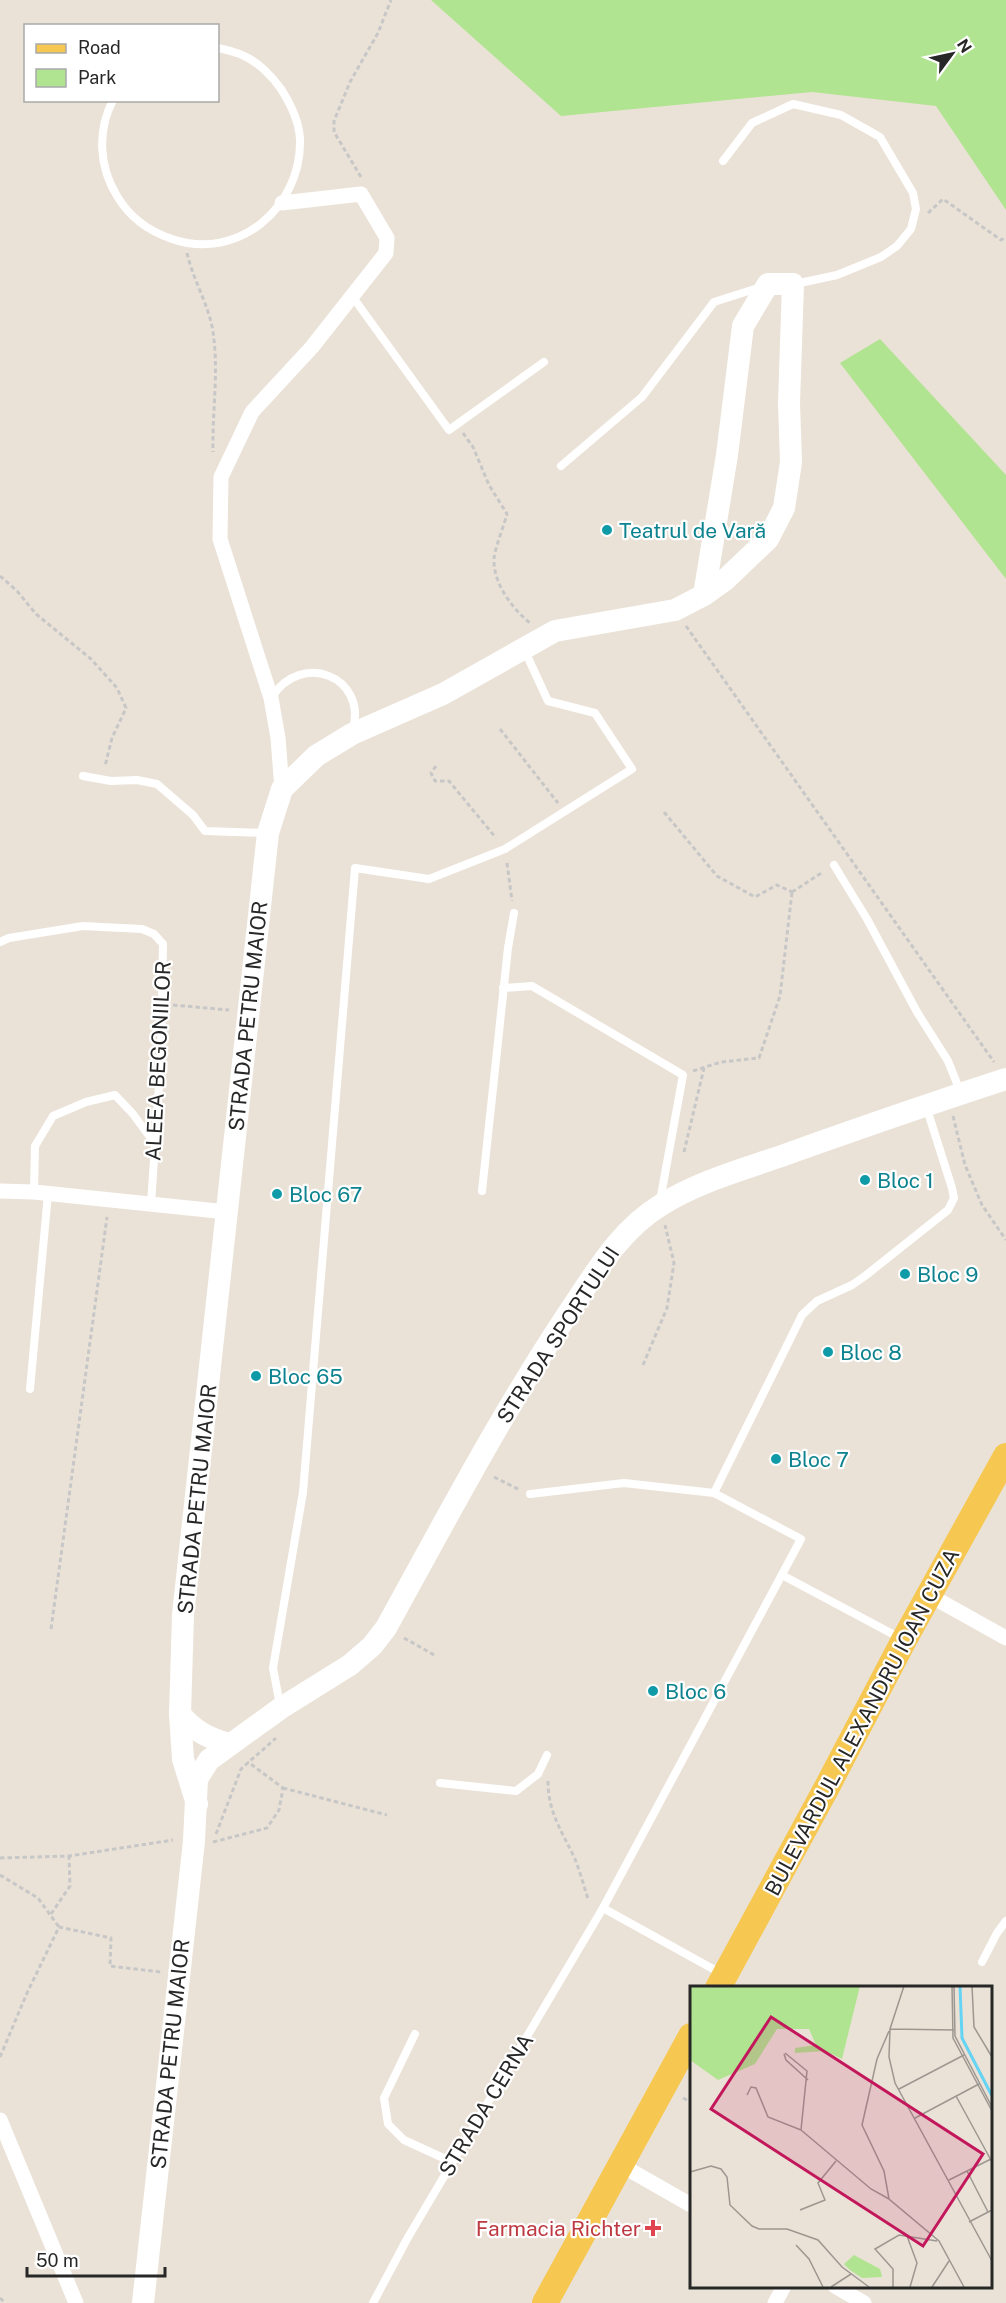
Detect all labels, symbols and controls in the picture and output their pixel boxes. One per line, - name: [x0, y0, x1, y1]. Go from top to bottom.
- legend: [24, 24, 219, 102]
- north arrow: [922, 24, 982, 84]
- text: N: [953, 36, 976, 57]
- text: Road: [78, 37, 121, 58]
- text: Park: [78, 67, 116, 88]
- place label: Teatrul de Vară: [619, 518, 766, 543]
- marker: Teatrul de Vară: [600, 523, 614, 537]
- street label: STRADA PETRU MAIOR: [223, 900, 273, 1132]
- street label: ALEEA BEGONIILOR: [140, 960, 176, 1162]
- place label: Bloc 1: [877, 1168, 934, 1193]
- marker: Bloc 1: [858, 1173, 872, 1187]
- place label: Bloc 67: [289, 1182, 362, 1207]
- marker: Bloc 67: [270, 1187, 284, 1201]
- street label: STRADA SPORTULUI: [492, 1242, 624, 1428]
- place label: Bloc 9: [917, 1262, 978, 1287]
- marker: Bloc 9: [898, 1267, 912, 1281]
- place label: Bloc 8: [840, 1340, 902, 1365]
- marker: Bloc 8: [821, 1345, 835, 1359]
- place label: Bloc 65: [268, 1364, 343, 1389]
- marker: Bloc 65: [249, 1369, 263, 1383]
- street label: STRADA PETRU MAIOR: [172, 1383, 222, 1615]
- place label: Bloc 7: [788, 1447, 849, 1472]
- marker: Bloc 7: [769, 1452, 783, 1466]
- street label: BULEVARDUL ALEXANDRU IOAN CUZA: [760, 1544, 964, 1900]
- place label: Bloc 6: [665, 1679, 726, 1704]
- marker: Bloc 6: [646, 1684, 660, 1698]
- street label: STRADA PETRU MAIOR: [145, 1938, 195, 2170]
- inset map: [690, 1986, 991, 2288]
- street label: STRADA CERNA: [434, 2029, 538, 2181]
- place label: Farmacia Richter: [476, 2216, 641, 2241]
- marker: Farmacia Richter: [646, 2221, 660, 2235]
- scale bar: [27, 2240, 165, 2278]
- text: 50 m: [36, 2250, 79, 2271]

